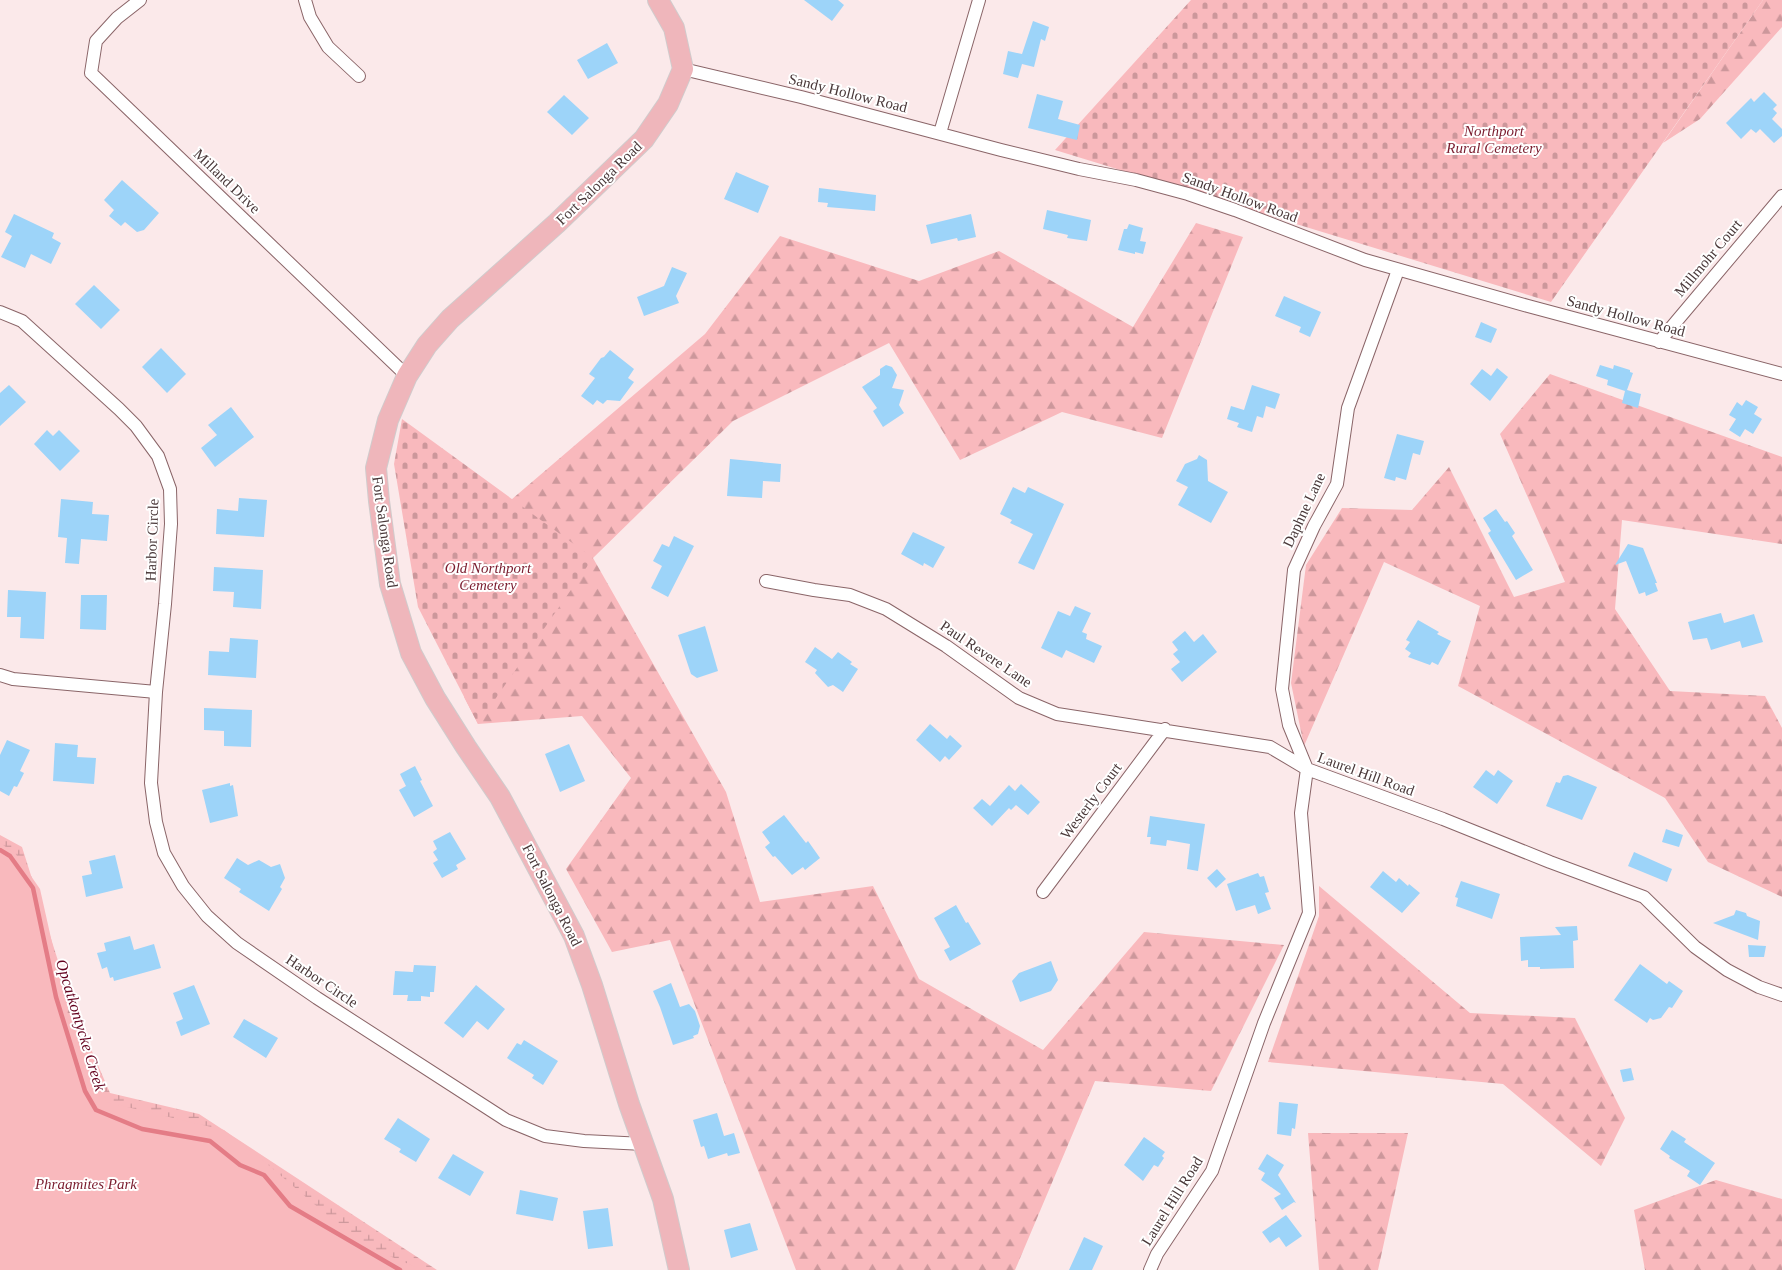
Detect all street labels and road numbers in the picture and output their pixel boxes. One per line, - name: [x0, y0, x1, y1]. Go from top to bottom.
- street label: Sandy Hollow Road: [787, 71, 909, 116]
- street label: Fort Salonga Road: [553, 138, 645, 228]
- street label: Milland Drive: [191, 146, 264, 217]
- street label: Sandy Hollow Road: [1180, 169, 1300, 225]
- street label: Millmohr Court: [1671, 216, 1745, 300]
- street label: Sandy Hollow Road: [1565, 293, 1687, 340]
- street label: Daphne Lane: [1280, 470, 1328, 550]
- street label: Fort Salonga Road: [369, 475, 401, 589]
- street label: Harbor Circle: [143, 498, 161, 582]
- street label: Paul Revere Lane: [937, 618, 1035, 691]
- street label: Laurel Hill Road: [1316, 749, 1417, 799]
- street label: Westerly Court: [1057, 759, 1125, 842]
- street label: Fort Salonga Road: [519, 841, 585, 949]
- street label: Harbor Circle: [283, 951, 361, 1011]
- street label: Laurel Hill Road: [1138, 1153, 1206, 1248]

